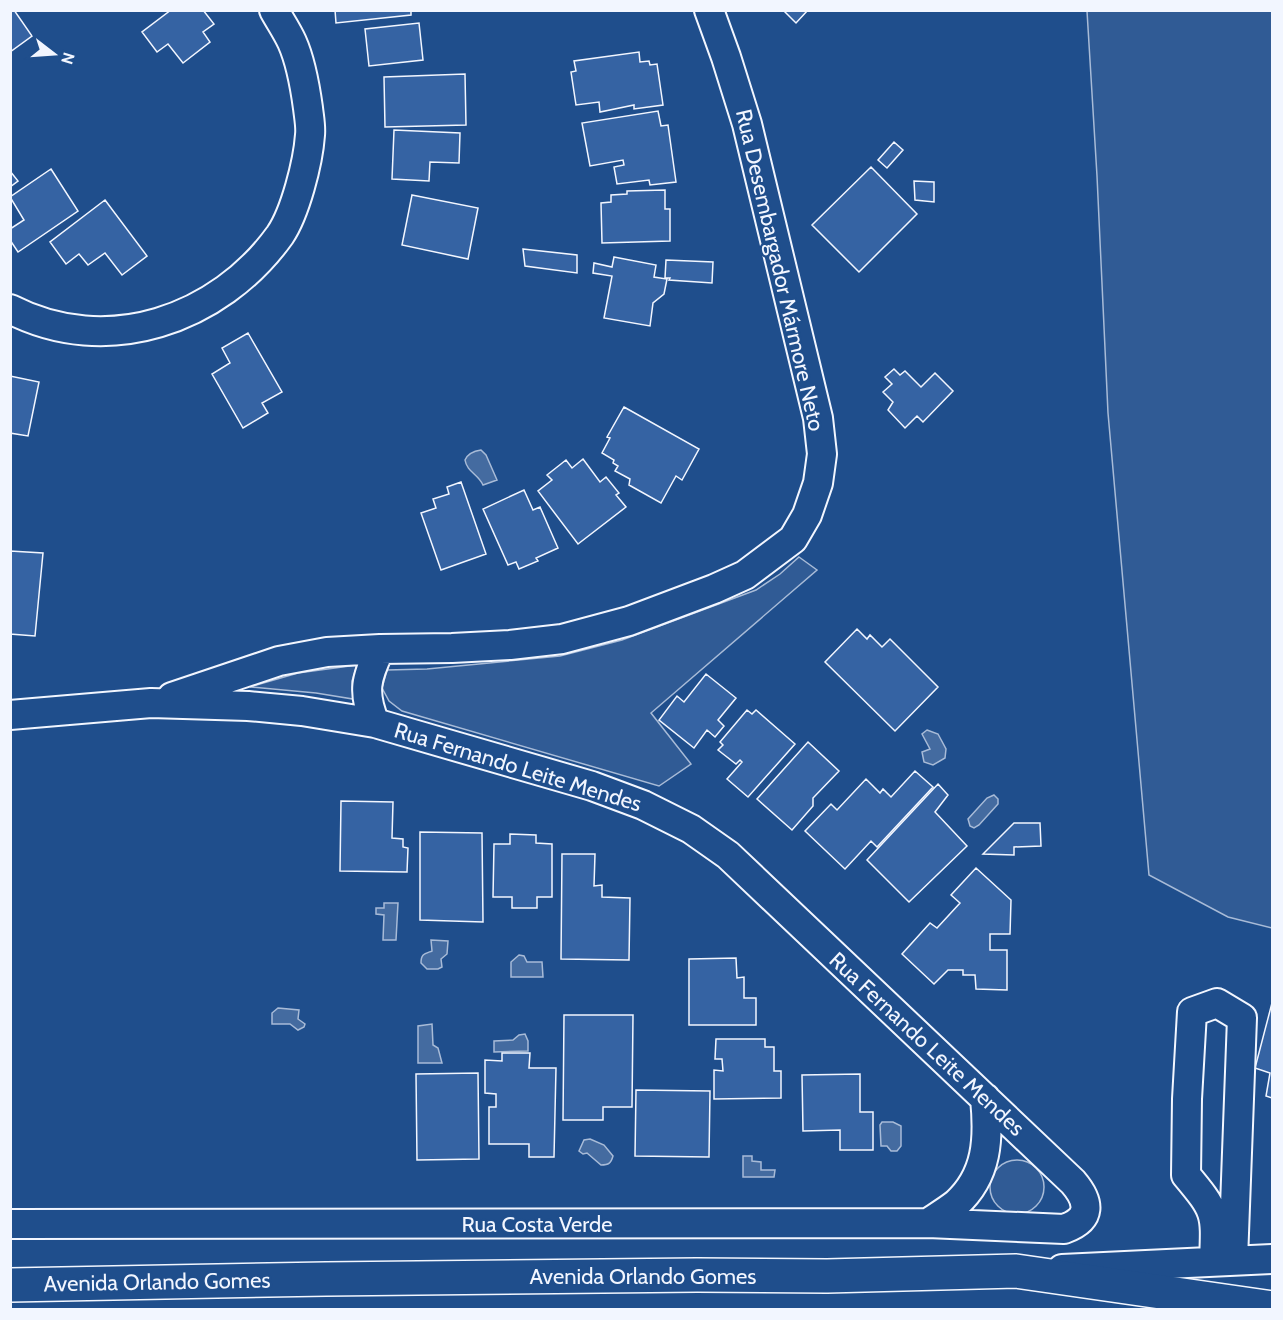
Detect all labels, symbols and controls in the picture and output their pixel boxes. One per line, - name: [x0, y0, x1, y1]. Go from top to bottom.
- north arrow: [24, 24, 84, 84]
- text: N: [57, 50, 79, 66]
- street label: Rua Desembargador Mármore Neto: [730, 106, 830, 434]
- street label: Rua Fernando Leite Mendes: [391, 716, 645, 818]
- street label: Rua Fernando Leite Mendes: [824, 946, 1030, 1142]
- street label: Rua Costa Verde: [462, 1211, 612, 1238]
- street label: Avenida Orlando Gomes: [530, 1263, 756, 1290]
- street label: Avenida Orlando Gomes: [43, 1267, 271, 1297]

